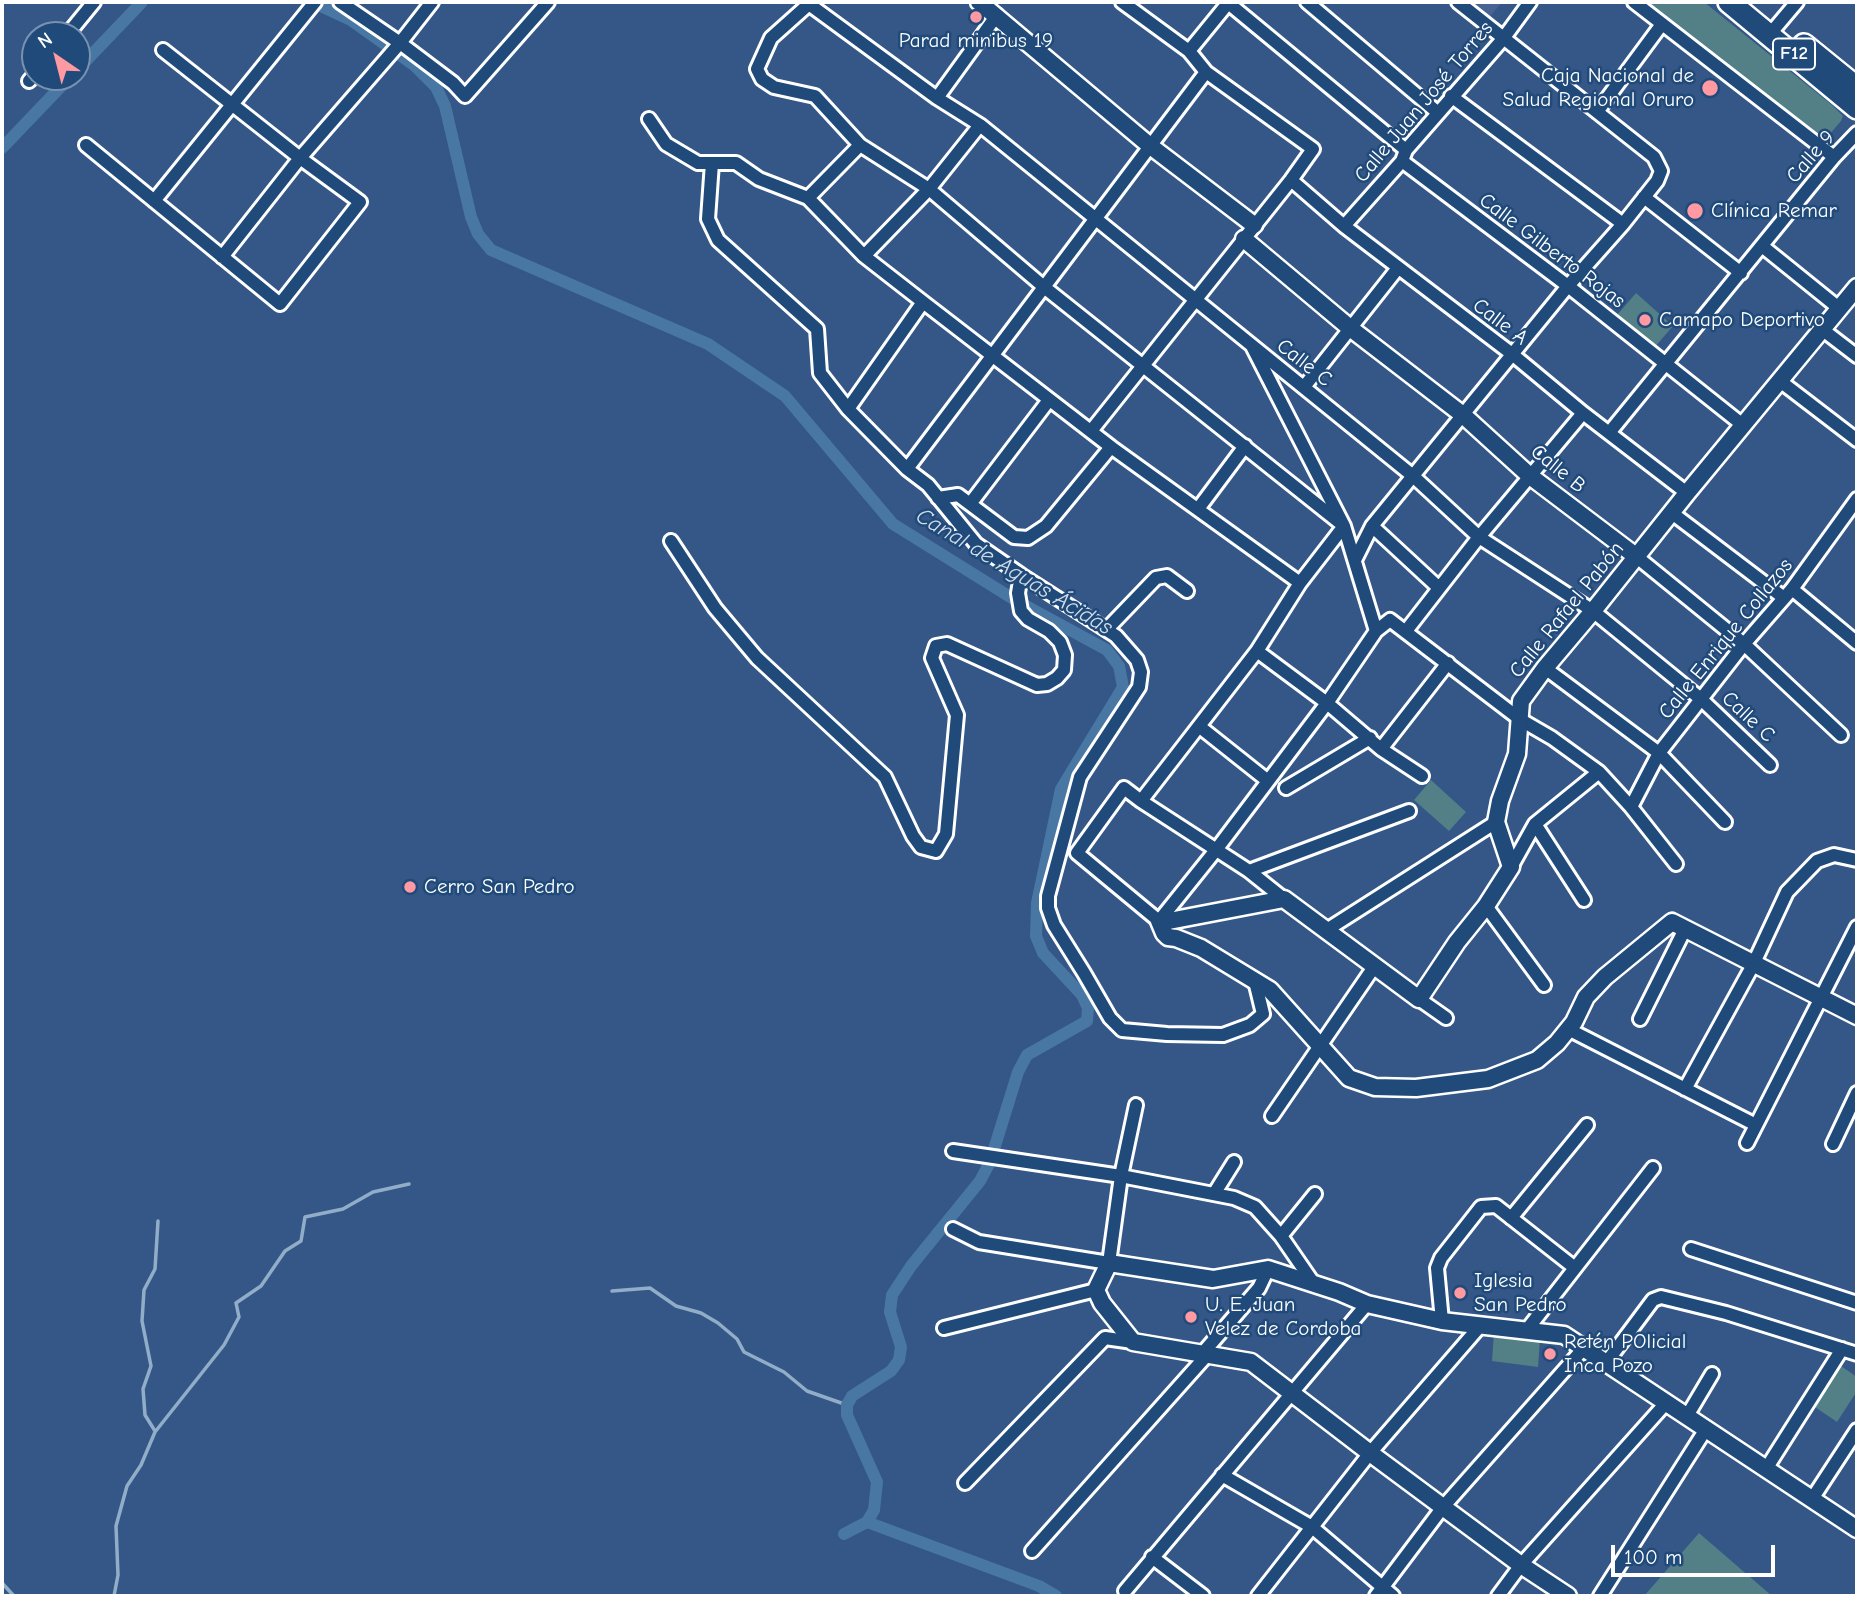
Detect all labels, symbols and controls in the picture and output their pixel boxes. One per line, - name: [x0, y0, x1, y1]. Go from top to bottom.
- marker: Parad minibus 19: [968, 9, 984, 25]
- street label: Calle Juan José Torres: [1349, 16, 1499, 188]
- north arrow: [21, 21, 91, 91]
- text: N: [34, 28, 56, 53]
- place label: Parad minibus 19: [899, 28, 1053, 54]
- road number: F12: [1773, 38, 1815, 70]
- place label: Caja Nacional de Salud Regional Oruro: [1503, 63, 1694, 113]
- marker: Caja Nacional de Salud Regional Oruro: [1700, 78, 1720, 98]
- street label: Calle 9: [1781, 125, 1841, 189]
- street label: Calle Gilberto Rojas: [1474, 188, 1630, 314]
- place label: Clínica Remar: [1711, 198, 1837, 224]
- marker: Clínica Remar: [1685, 201, 1705, 221]
- street label: Calle A: [1467, 293, 1533, 351]
- place label: Camapo Deportivo: [1659, 307, 1825, 333]
- marker: Camapo Deportivo: [1637, 312, 1653, 328]
- street label: Calle C: [1271, 334, 1337, 392]
- street label: Calle B: [1525, 439, 1591, 499]
- water label: Canal de Aguas Ácidas: [911, 502, 1117, 642]
- street label: Calle Rafael Pabón: [1504, 537, 1630, 683]
- street label: Calle Enrique Collazos: [1653, 554, 1799, 724]
- street label: Calle C: [1716, 686, 1780, 748]
- place label: Cerro San Pedro: [424, 874, 575, 900]
- marker: Cerro San Pedro: [402, 879, 418, 895]
- place label: Iglesia San Pedro: [1474, 1268, 1567, 1318]
- marker: Iglesia San Pedro: [1452, 1285, 1468, 1301]
- place label: U. E. Juan Velez de Cordoba: [1205, 1292, 1361, 1342]
- marker: U. E. Juan Velez de Cordoba: [1183, 1309, 1199, 1325]
- place label: Retén POlicial Inca Pozo: [1564, 1329, 1686, 1379]
- marker: Retén POlicial Inca Pozo: [1542, 1346, 1558, 1362]
- scale bar: [1614, 1532, 1778, 1576]
- text: 100 m: [1624, 1545, 1682, 1569]

